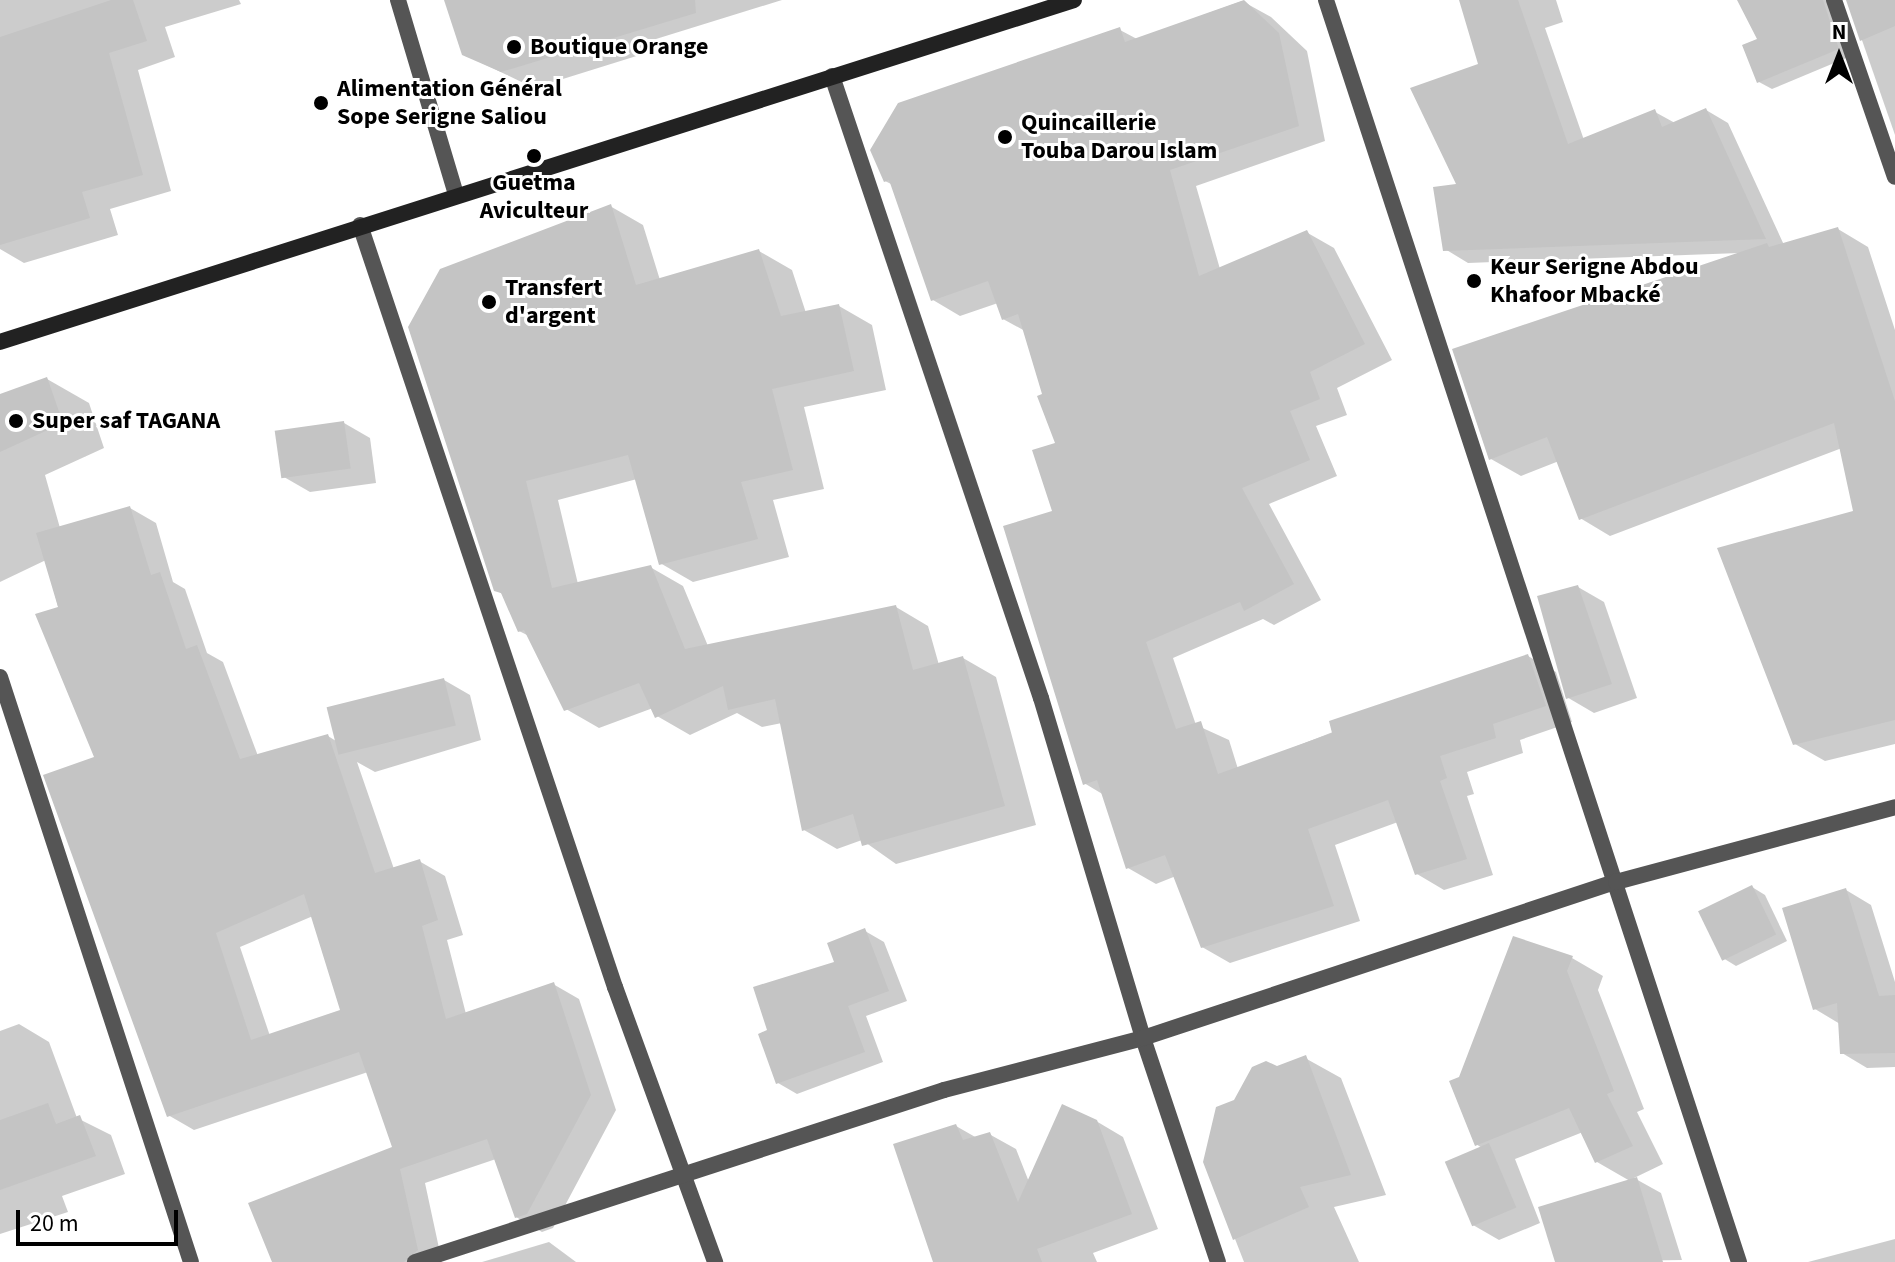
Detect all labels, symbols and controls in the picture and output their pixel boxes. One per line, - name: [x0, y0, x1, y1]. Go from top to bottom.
- north arrow: [1799, 16, 1879, 96]
- text: N: [1832, 16, 1846, 48]
- place label: Boutique Orange: [530, 33, 708, 61]
- marker: Boutique Orange: [505, 38, 523, 56]
- place label: Alimentation Général Sope Serigne Saliou: [337, 75, 562, 131]
- marker: Alimentation Général Sope Serigne Saliou: [312, 94, 330, 112]
- place label: Quincaillerie Touba Darou Islam: [1021, 109, 1217, 165]
- marker: Quincaillerie Touba Darou Islam: [996, 128, 1014, 146]
- marker: Guetma Aviculteur: [525, 147, 543, 165]
- place label: Guetma Aviculteur: [480, 169, 588, 225]
- place label: Keur Serigne Abdou Khafoor Mbacké: [1490, 253, 1699, 309]
- marker: Keur Serigne Abdou Khafoor Mbacké: [1465, 272, 1483, 290]
- place label: Transfert d'argent: [505, 274, 602, 330]
- marker: Transfert d'argent: [480, 293, 498, 311]
- place label: Super saf TAGANA: [32, 407, 220, 435]
- marker: Super saf TAGANA: [7, 412, 25, 430]
- scale bar: [20, 1194, 182, 1244]
- text: 20 m: [30, 1206, 79, 1241]

